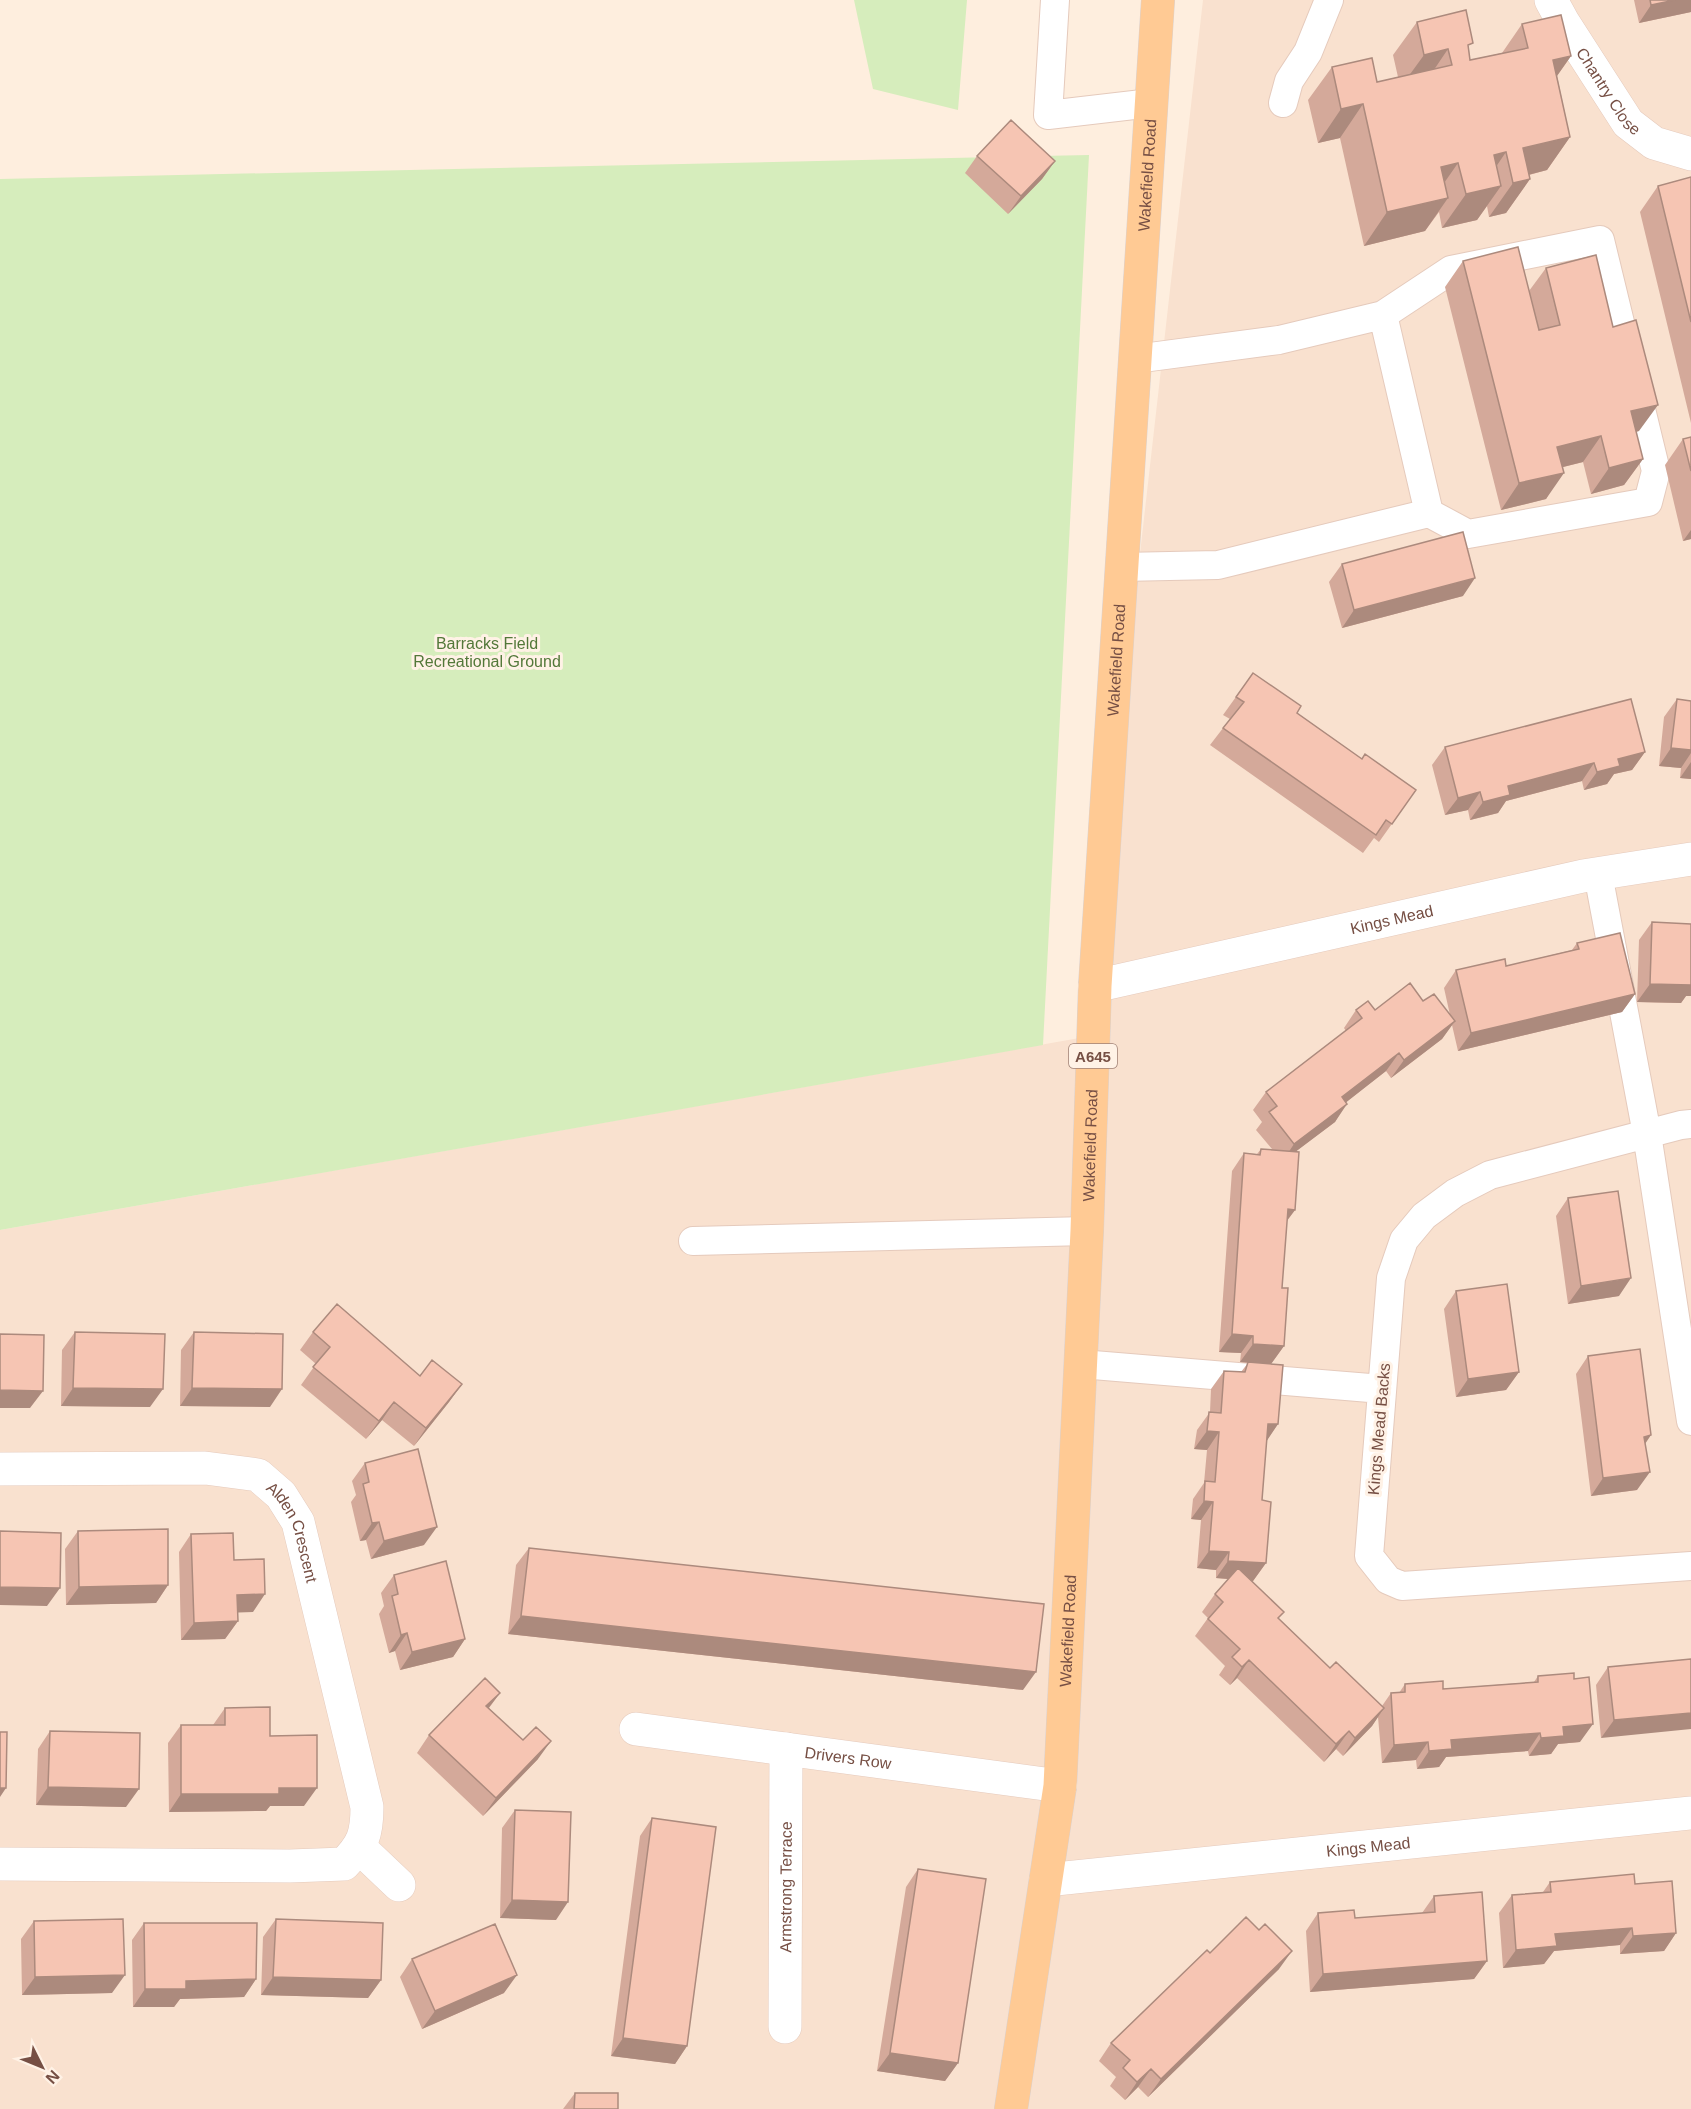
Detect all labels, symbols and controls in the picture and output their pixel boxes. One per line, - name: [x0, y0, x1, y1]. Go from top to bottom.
- street label: Chantry Close: [1573, 44, 1644, 138]
- street label: Wakefield Road: [1135, 118, 1159, 232]
- street label: Wakefield Road: [1104, 603, 1128, 717]
- park label: Barracks Field Recreational Ground: [413, 635, 561, 670]
- street label: Kings Mead: [1348, 902, 1435, 937]
- road number: A645: [1069, 1044, 1117, 1068]
- street label: Wakefield Road: [1079, 1089, 1100, 1202]
- street label: Kings Mead Backs: [1365, 1362, 1393, 1496]
- street label: Alden Crescent: [264, 1478, 321, 1585]
- street label: Wakefield Road: [1056, 1574, 1079, 1687]
- street label: Drivers Row: [804, 1743, 893, 1772]
- street label: Armstrong Terrace: [777, 1821, 794, 1953]
- street label: Kings Mead: [1325, 1834, 1411, 1859]
- north arrow: [12, 2037, 72, 2097]
- text: N: [42, 2067, 63, 2087]

